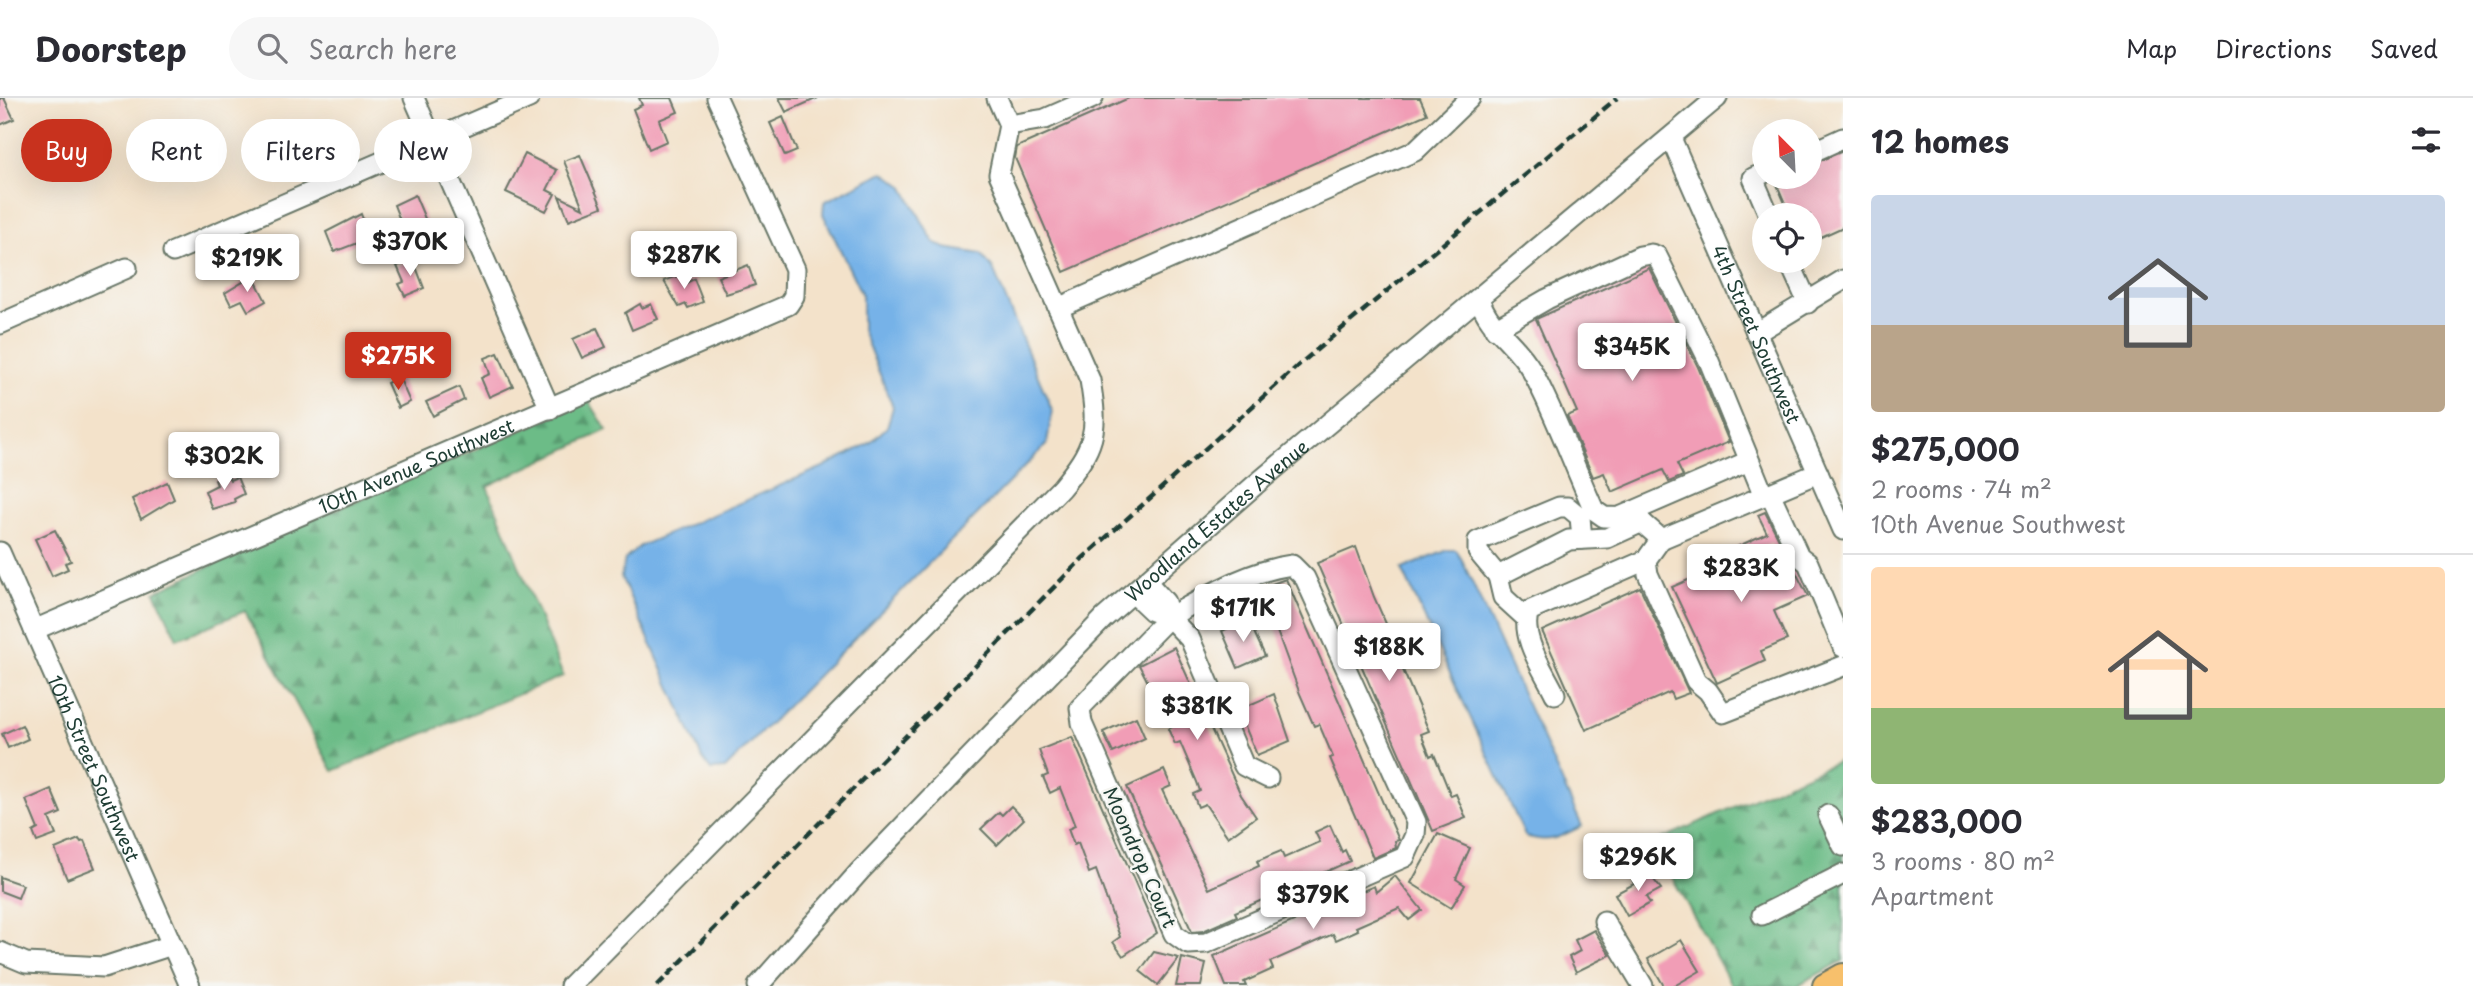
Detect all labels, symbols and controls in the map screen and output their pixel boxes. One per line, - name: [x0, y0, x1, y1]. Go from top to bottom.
- search box: [229, 17, 719, 80]
- text: Doorstep: [35, 23, 187, 73]
- icon: search: [253, 29, 291, 67]
- text: Search here: [309, 29, 457, 68]
- text: Map: [2126, 30, 2177, 66]
- text: Directions: [2215, 30, 2332, 66]
- text: Saved: [2370, 30, 2438, 66]
- text: 12 homes: [1871, 118, 2009, 163]
- chip: Buy: [21, 119, 112, 182]
- chip: Rent: [126, 119, 227, 182]
- chip: Filters: [241, 119, 360, 182]
- chip: New: [374, 119, 472, 182]
- north arrow: [1752, 119, 1822, 189]
- map controls: [1752, 119, 1822, 273]
- icon: filters: [2407, 121, 2445, 159]
- button: locate: [1752, 203, 1822, 273]
- pin: $370K: [361, 218, 459, 278]
- text: $370K: [372, 223, 448, 258]
- pin: $287K: [635, 232, 733, 291]
- pin: $219K: [198, 234, 296, 294]
- text: $287K: [647, 236, 721, 271]
- text: $219K: [211, 239, 283, 274]
- street label: 4th Street Southwest: [1705, 240, 1809, 428]
- icon: home: [2095, 240, 2221, 366]
- pin: $345K: [1583, 324, 1681, 383]
- text: $345K: [1594, 328, 1670, 363]
- pin: $275K: [349, 332, 447, 392]
- text: $275K: [361, 337, 435, 372]
- street label: 10th Avenue Southwest: [314, 411, 519, 520]
- text: $275,000: [1871, 426, 2020, 471]
- pin: $302K: [175, 432, 273, 492]
- street label: Woodland Estates Avenue: [1118, 432, 1314, 608]
- text: $302K: [184, 437, 264, 472]
- text: 2 rooms · 74 m²: [1871, 471, 2052, 506]
- text: 10th Avenue Southwest: [1871, 506, 2125, 541]
- pin: $283K: [1692, 545, 1790, 604]
- text: $283K: [1703, 549, 1779, 584]
- pin: $171K: [1194, 584, 1292, 644]
- text: $171K: [1210, 589, 1276, 624]
- icon: home: [2095, 612, 2221, 738]
- pin: $188K: [1340, 624, 1438, 683]
- text: $188K: [1354, 628, 1424, 663]
- street label: 10th Street Southwest: [42, 671, 148, 866]
- pin: $381K: [1148, 682, 1246, 742]
- text: $381K: [1161, 687, 1233, 722]
- street label: Moondrop Court: [1097, 782, 1185, 932]
- text: $283,000: [1871, 798, 2022, 843]
- pin: $296K: [1589, 834, 1687, 893]
- text: $296K: [1599, 838, 1677, 873]
- text: 3 rooms · 80 m²: [1871, 843, 2055, 878]
- pin: $379K: [1264, 872, 1362, 931]
- text: $379K: [1277, 876, 1349, 911]
- text: Apartment: [1871, 878, 1994, 913]

